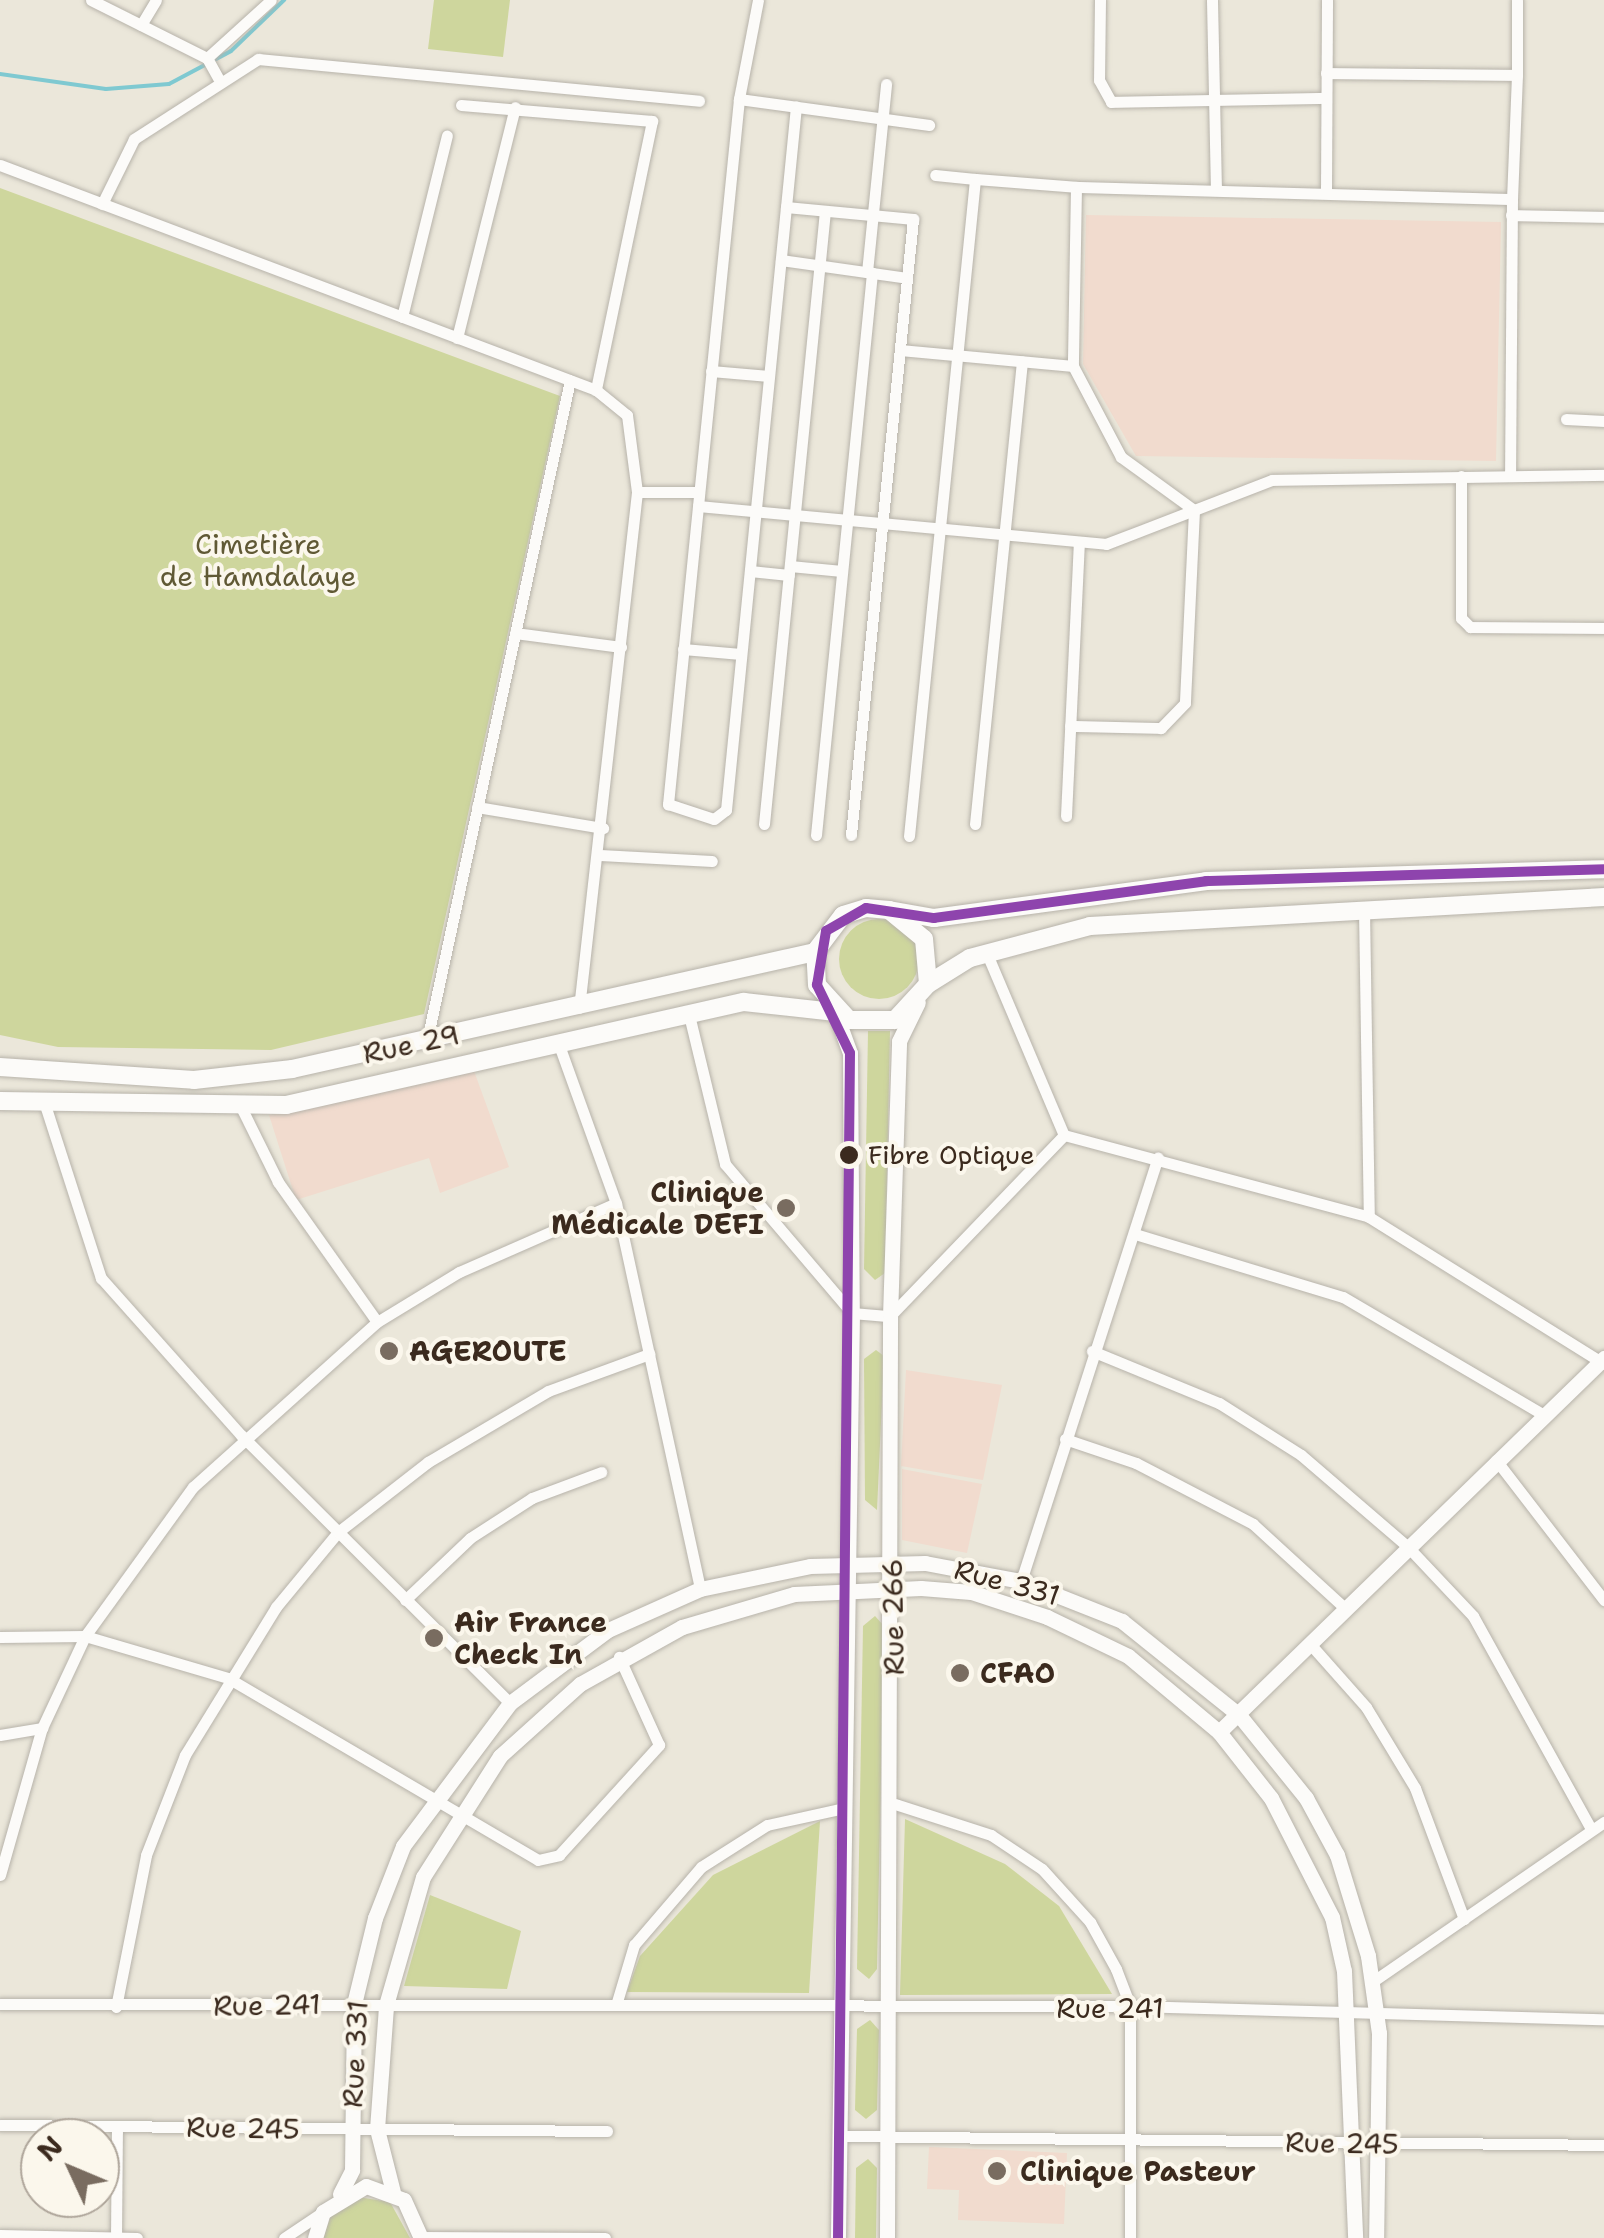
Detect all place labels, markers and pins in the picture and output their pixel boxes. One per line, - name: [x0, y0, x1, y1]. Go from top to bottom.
- place label: Fibre Optique: [868, 1139, 1035, 1171]
- marker: Fibre Optique: [839, 1145, 859, 1165]
- place label: Clinique Médicale DEFI: [551, 1175, 764, 1241]
- marker: Clinique Médicale DEFI: [773, 1195, 799, 1221]
- place label: AGEROUTE: [409, 1334, 567, 1368]
- marker: AGEROUTE: [378, 1340, 400, 1362]
- place label: Air France Check In: [454, 1605, 607, 1671]
- marker: Air France Check In: [423, 1627, 445, 1649]
- place label: CFAO: [980, 1656, 1055, 1690]
- marker: CFAO: [949, 1662, 971, 1684]
- place label: Clinique Pasteur: [1020, 2154, 1256, 2188]
- marker: Clinique Pasteur: [984, 2158, 1010, 2184]

